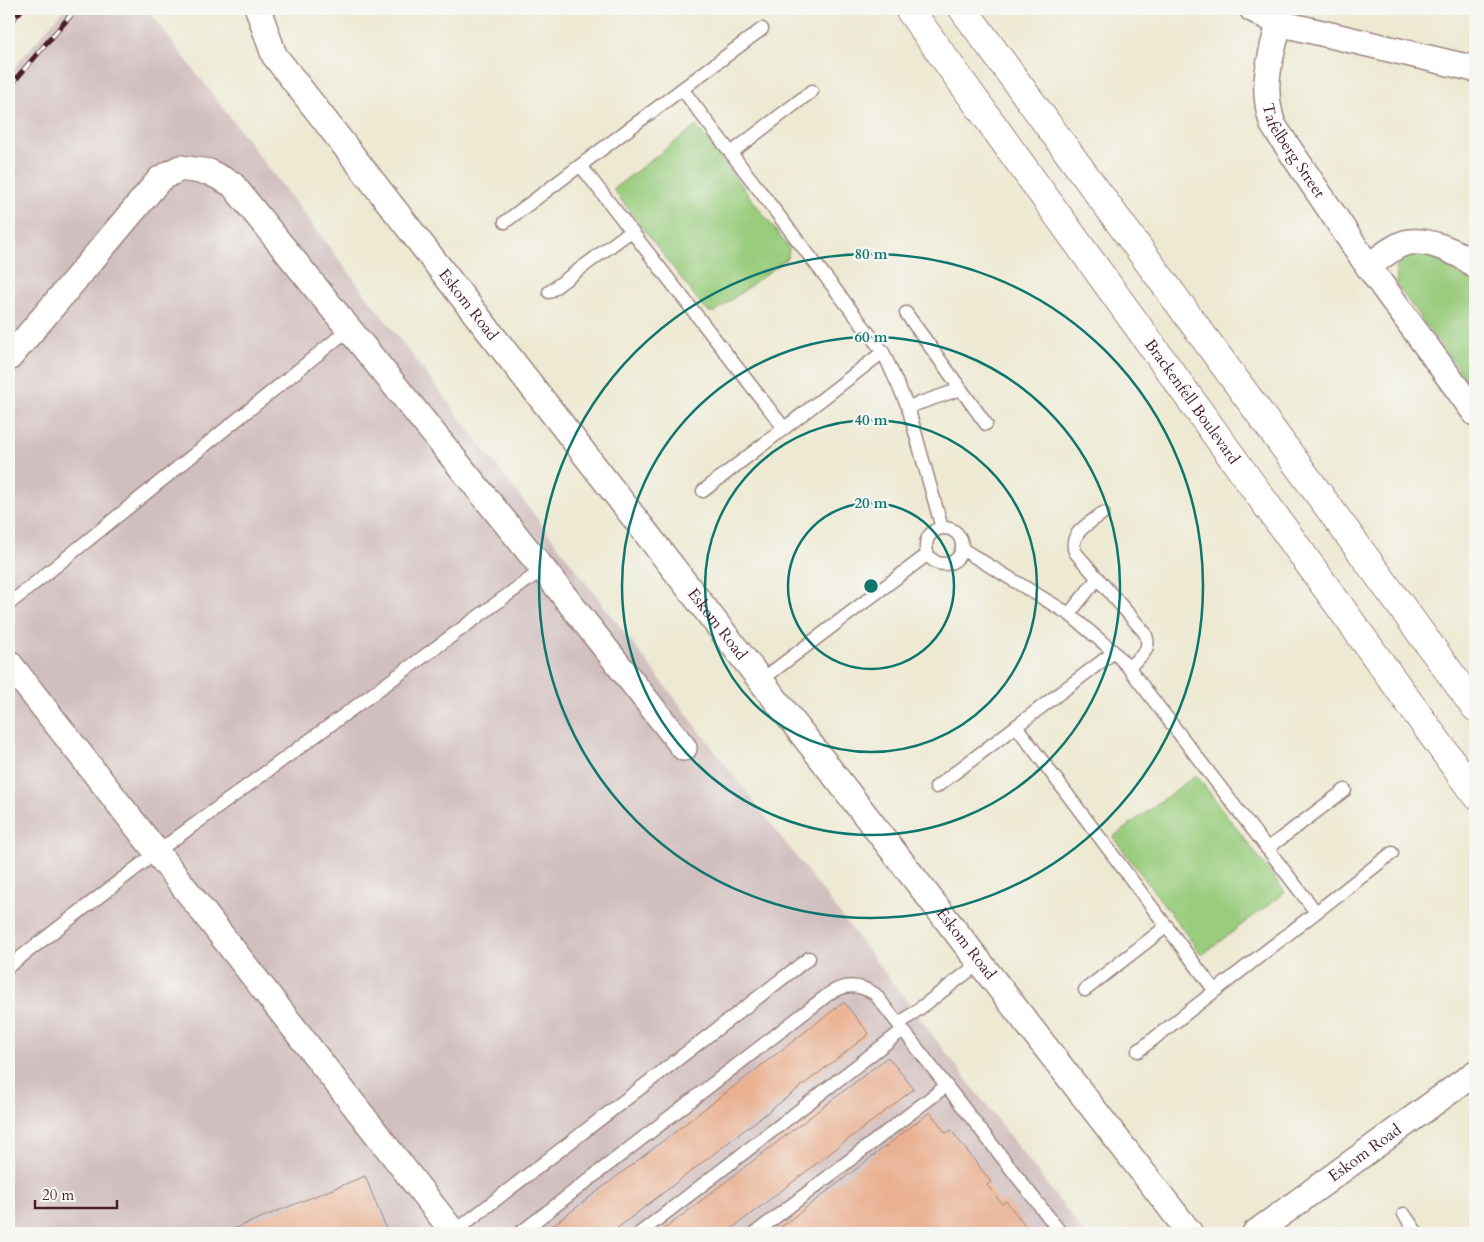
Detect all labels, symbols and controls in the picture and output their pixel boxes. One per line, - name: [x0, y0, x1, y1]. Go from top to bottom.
- street label: Tafelberg Street: [1257, 101, 1330, 203]
- text: 80 m: [854, 244, 888, 264]
- street label: Eskom Road: [433, 264, 503, 346]
- text: 60 m: [854, 327, 888, 347]
- street label: Brackenfell Boulevard: [1139, 335, 1245, 469]
- text: 40 m: [854, 410, 888, 430]
- text: 20 m: [854, 493, 888, 513]
- centre of rings: [862, 577, 880, 595]
- street label: Eskom Road: [682, 584, 752, 665]
- street label: Eskom Road: [931, 903, 1001, 985]
- street label: Eskom Road: [1324, 1119, 1406, 1187]
- scale bar: [35, 1177, 118, 1209]
- text: 20 m: [42, 1185, 74, 1205]

